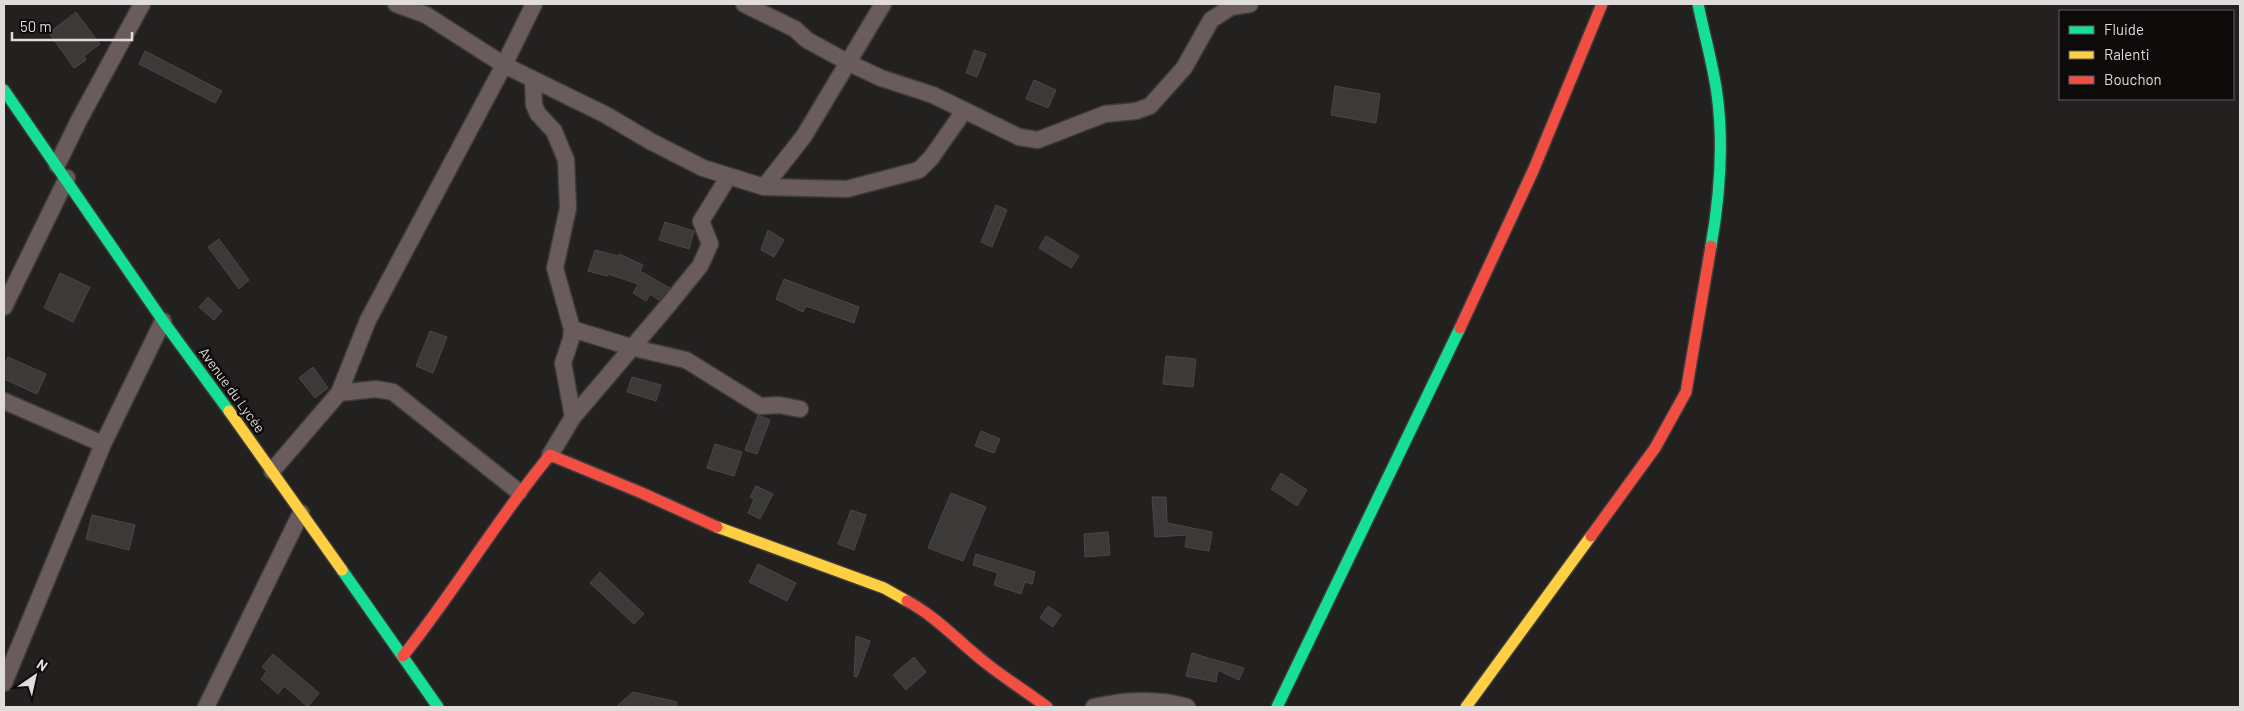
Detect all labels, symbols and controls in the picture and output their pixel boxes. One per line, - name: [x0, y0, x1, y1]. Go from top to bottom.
- scale bar: [12, 10, 132, 42]
- legend: [2059, 10, 2234, 100]
- text: 50 m: [20, 17, 52, 35]
- text: Fluide: [2104, 20, 2144, 38]
- text: Ralenti: [2104, 45, 2150, 63]
- text: Bouchon: [2104, 70, 2162, 88]
- street label: Avenue du Lycée: [196, 344, 269, 436]
- north arrow: [10, 651, 60, 701]
- text: N: [34, 655, 51, 674]

